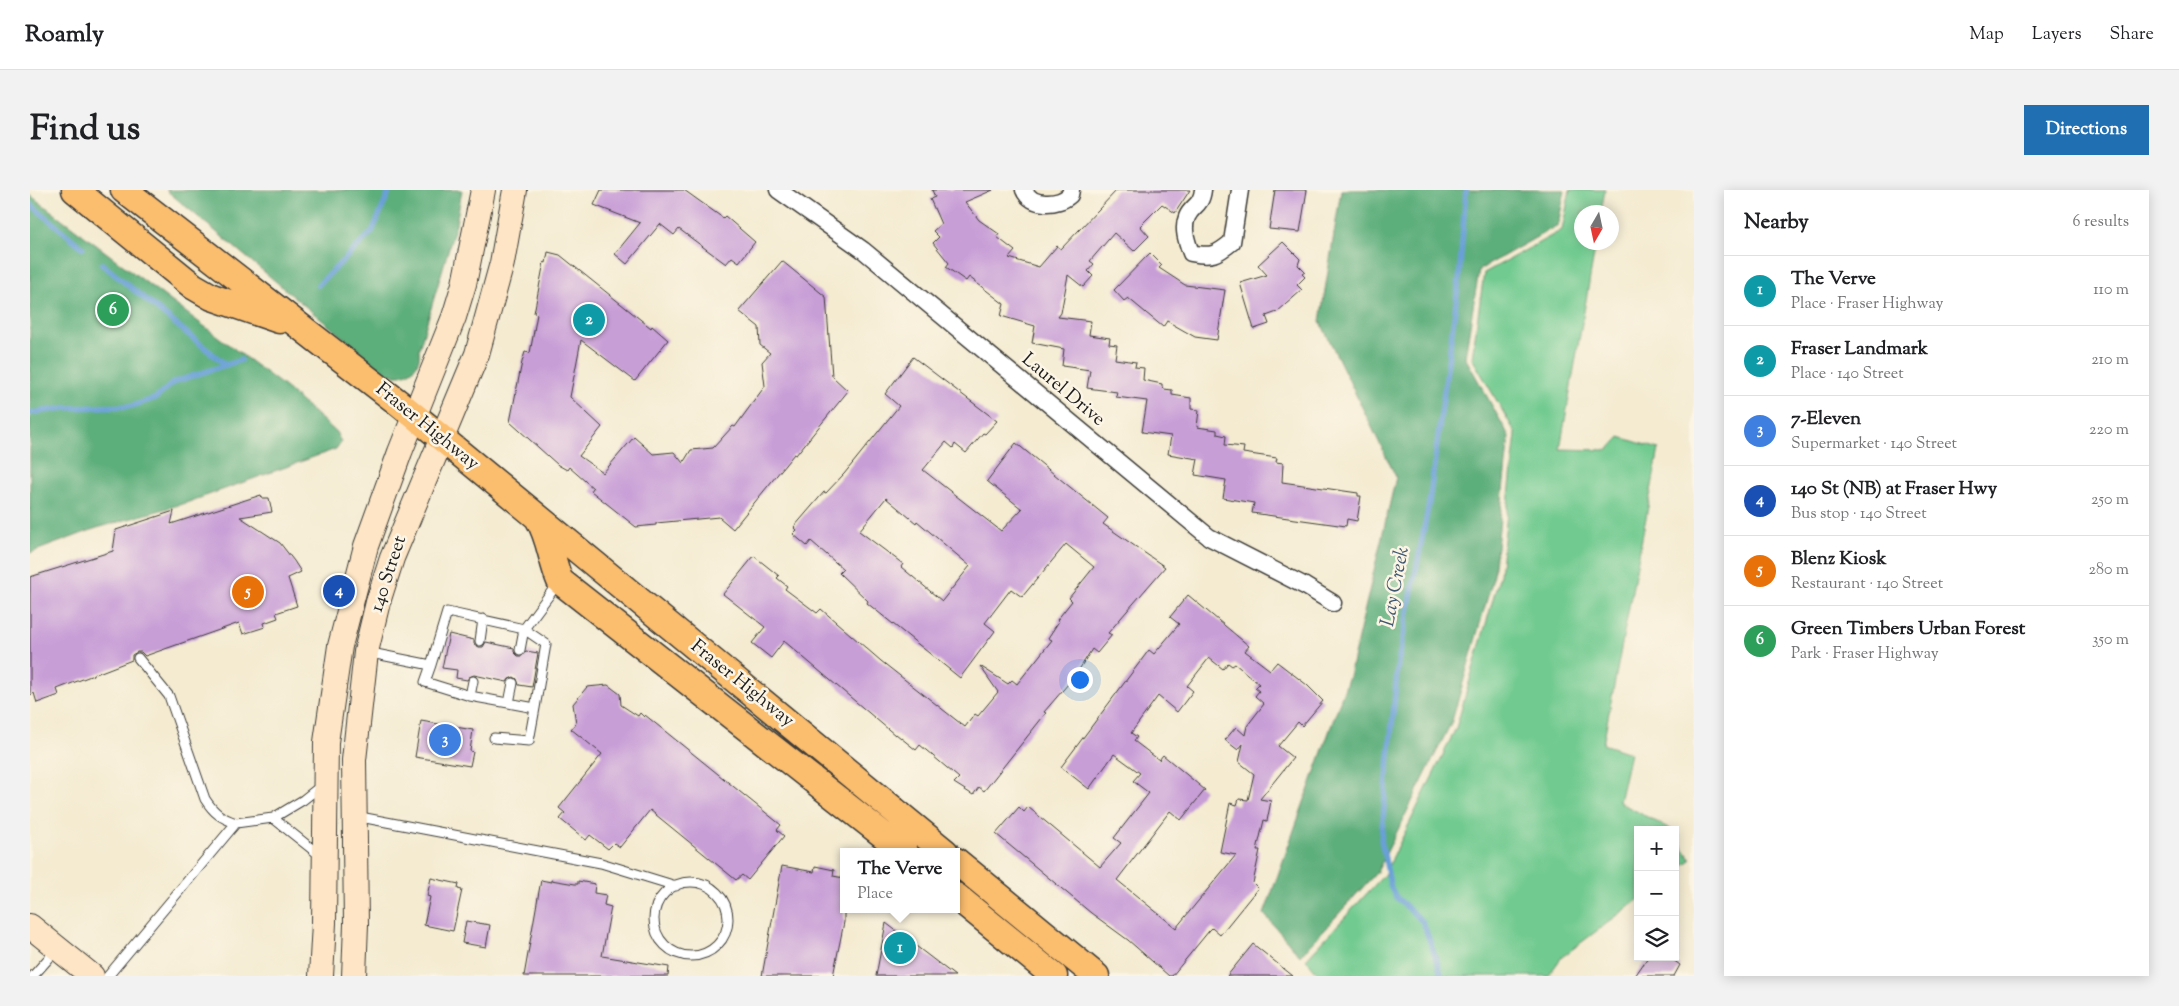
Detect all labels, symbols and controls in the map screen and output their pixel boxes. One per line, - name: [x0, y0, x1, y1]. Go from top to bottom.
- text: Roamly: [25, 18, 104, 52]
- text: Map: [1969, 22, 2004, 48]
- text: Layers: [2032, 22, 2082, 48]
- text: Share: [2110, 22, 2154, 48]
- text: Find us: [30, 105, 140, 156]
- button: Directions: [2024, 105, 2149, 155]
- north arrow: [1574, 205, 1619, 250]
- text: Nearby: [1744, 208, 1809, 238]
- text: 6 results: [2073, 211, 2129, 234]
- text: The Verve: [1791, 266, 1876, 293]
- text: 1: [1757, 279, 1763, 302]
- text: 110 m: [2093, 279, 2129, 302]
- pin: 6: [97, 291, 129, 329]
- text: Place · Fraser Highway: [1791, 293, 1944, 316]
- pin: 2: [573, 301, 605, 339]
- text: Fraser Landmark: [1791, 336, 1928, 363]
- street label: Laurel Drive: [1015, 347, 1111, 433]
- text: 2: [1756, 349, 1764, 372]
- text: 210 m: [2091, 349, 2129, 372]
- text: Place · 140 Street: [1791, 363, 1904, 386]
- street label: Fraser Highway: [369, 377, 485, 478]
- text: 7-Eleven: [1791, 406, 1861, 433]
- text: 3: [1757, 419, 1763, 442]
- text: 220 m: [2089, 419, 2129, 442]
- text: Supermarket · 140 Street: [1791, 433, 1957, 456]
- text: 140 St (NB) at Fraser Hwy: [1791, 476, 1997, 503]
- text: 4: [1756, 489, 1764, 512]
- text: 250 m: [2091, 489, 2129, 512]
- text: Bus stop · 140 Street: [1791, 503, 1927, 526]
- street label: 140 Street: [364, 532, 414, 616]
- water label: Lay Creek: [1374, 545, 1418, 629]
- text: Blenz Kiosk: [1791, 546, 1887, 573]
- text: 5: [1757, 559, 1763, 582]
- text: 280 m: [2088, 559, 2129, 582]
- pin: 4: [323, 572, 355, 610]
- pin: 5: [232, 573, 264, 611]
- text: Restaurant · 140 Street: [1791, 573, 1943, 596]
- text: Green Timbers Urban Forest: [1791, 616, 2025, 643]
- text: 6: [1756, 629, 1764, 652]
- text: 350 m: [2092, 629, 2129, 652]
- street label: Fraser Highway: [684, 634, 800, 735]
- text: Park · Fraser Highway: [1791, 643, 1939, 666]
- your location: [1067, 667, 1093, 693]
- pin: 3: [429, 721, 461, 759]
- map controls: [1634, 826, 1679, 961]
- button: +: [1634, 826, 1679, 871]
- popup: [840, 848, 960, 913]
- text: The Verve: [858, 856, 942, 883]
- button: −: [1634, 871, 1679, 916]
- text: Place: [858, 883, 893, 906]
- button: layers: [1634, 916, 1679, 961]
- pin: 1: [884, 929, 916, 967]

